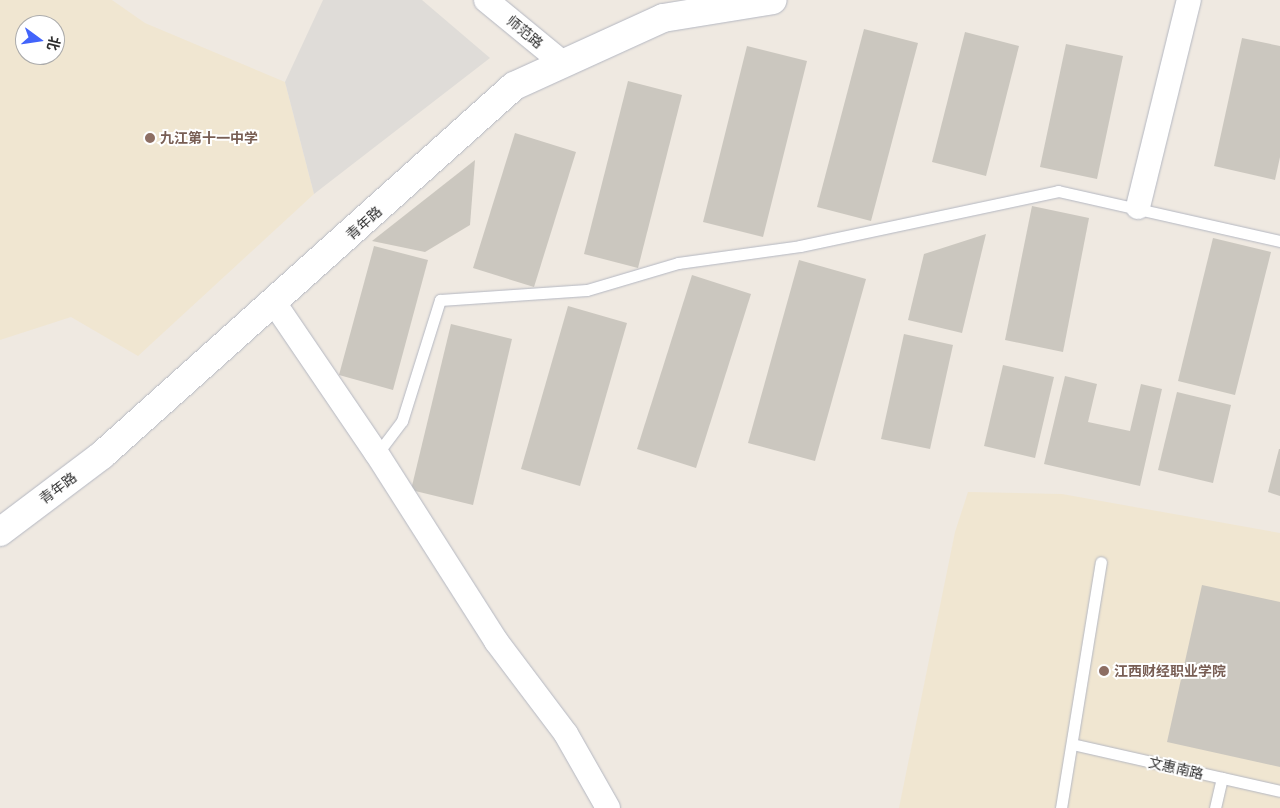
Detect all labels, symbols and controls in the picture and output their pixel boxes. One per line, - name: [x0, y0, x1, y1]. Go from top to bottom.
- street label: 师范路: [503, 12, 547, 52]
- north arrow: [15, 15, 65, 65]
- text: 北: [44, 35, 63, 52]
- place label: 九江第十一中学: [160, 130, 258, 146]
- marker: 九江第十一中学: [144, 132, 156, 144]
- street label: 青年路: [343, 203, 385, 243]
- street label: 青年路: [36, 469, 80, 507]
- place label: 江西财经职业学院: [1114, 663, 1226, 679]
- marker: 江西财经职业学院: [1098, 665, 1110, 677]
- street label: 文惠南路: [1147, 754, 1205, 782]

